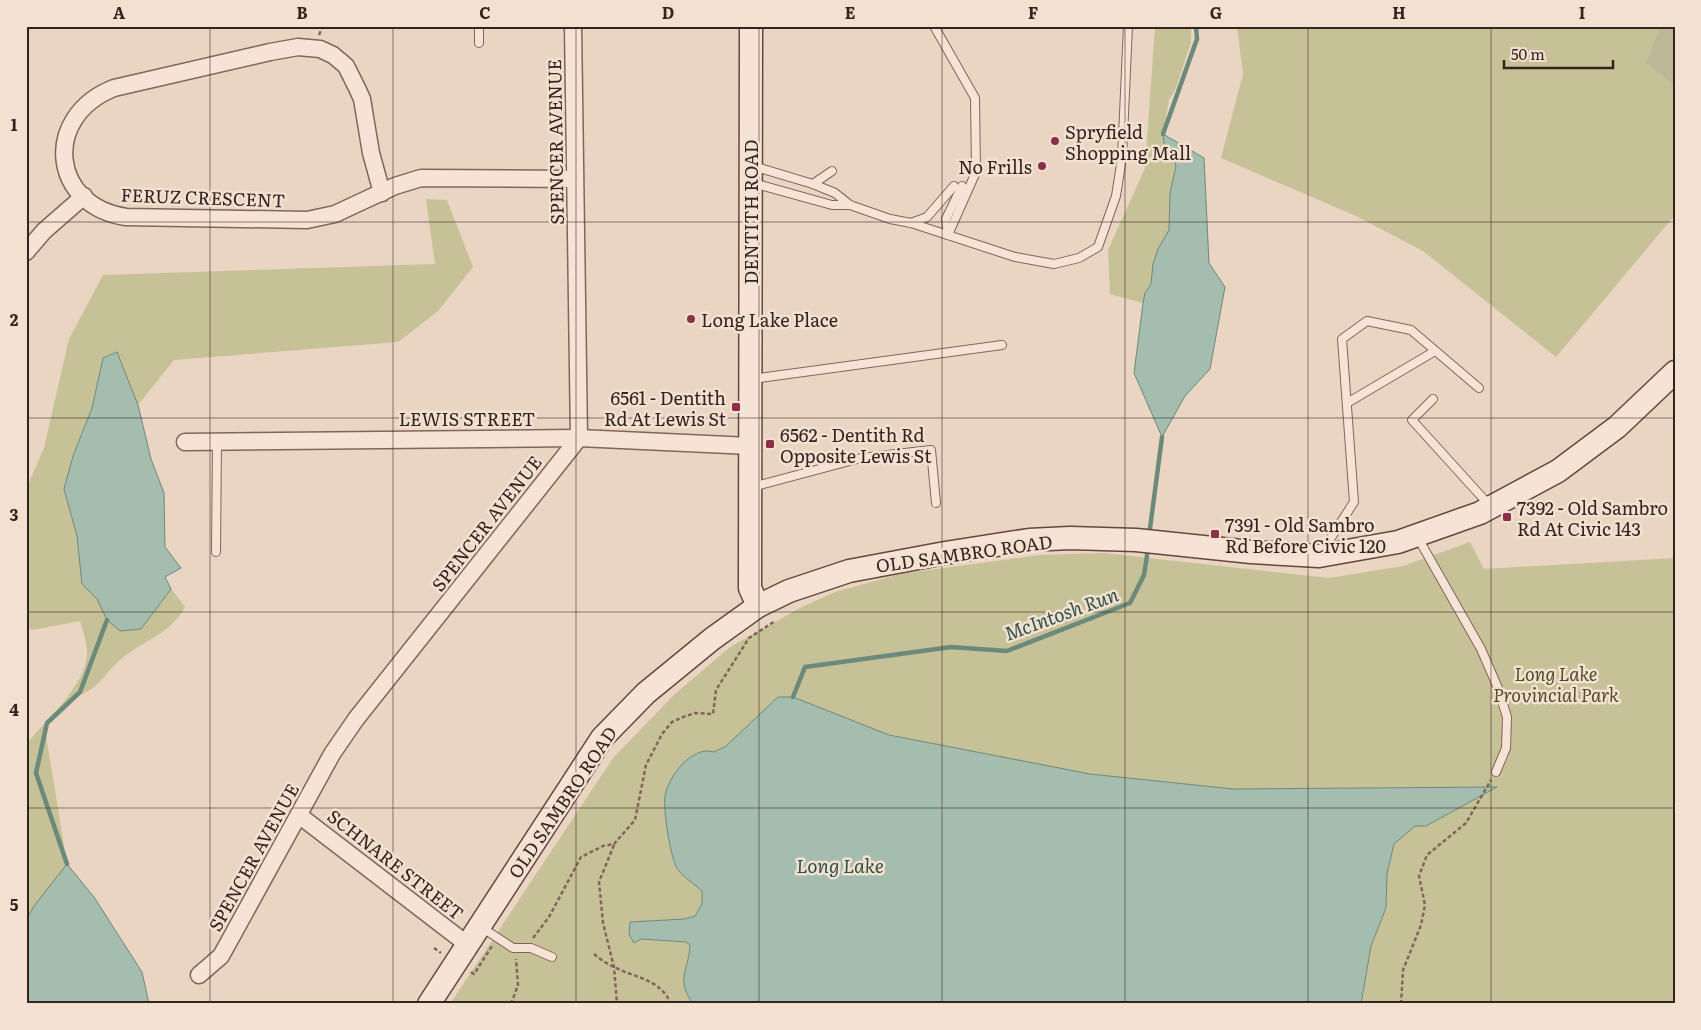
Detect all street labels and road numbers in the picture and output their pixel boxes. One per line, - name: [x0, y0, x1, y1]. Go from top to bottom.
- street label: SPENCER AVENUE: [540, 59, 570, 225]
- street label: DENTITH ROAD: [737, 139, 764, 285]
- street label: FERUZ CRESCENT: [120, 181, 286, 213]
- street label: LEWIS STREET: [399, 405, 535, 432]
- street label: SPENCER AVENUE: [424, 449, 548, 597]
- street label: OLD SAMBRO ROAD: [874, 527, 1054, 579]
- street label: OLD SAMBRO ROAD: [501, 721, 623, 883]
- street label: SPENCER AVENUE: [201, 778, 305, 936]
- street label: SCHNARE STREET: [322, 802, 470, 926]

